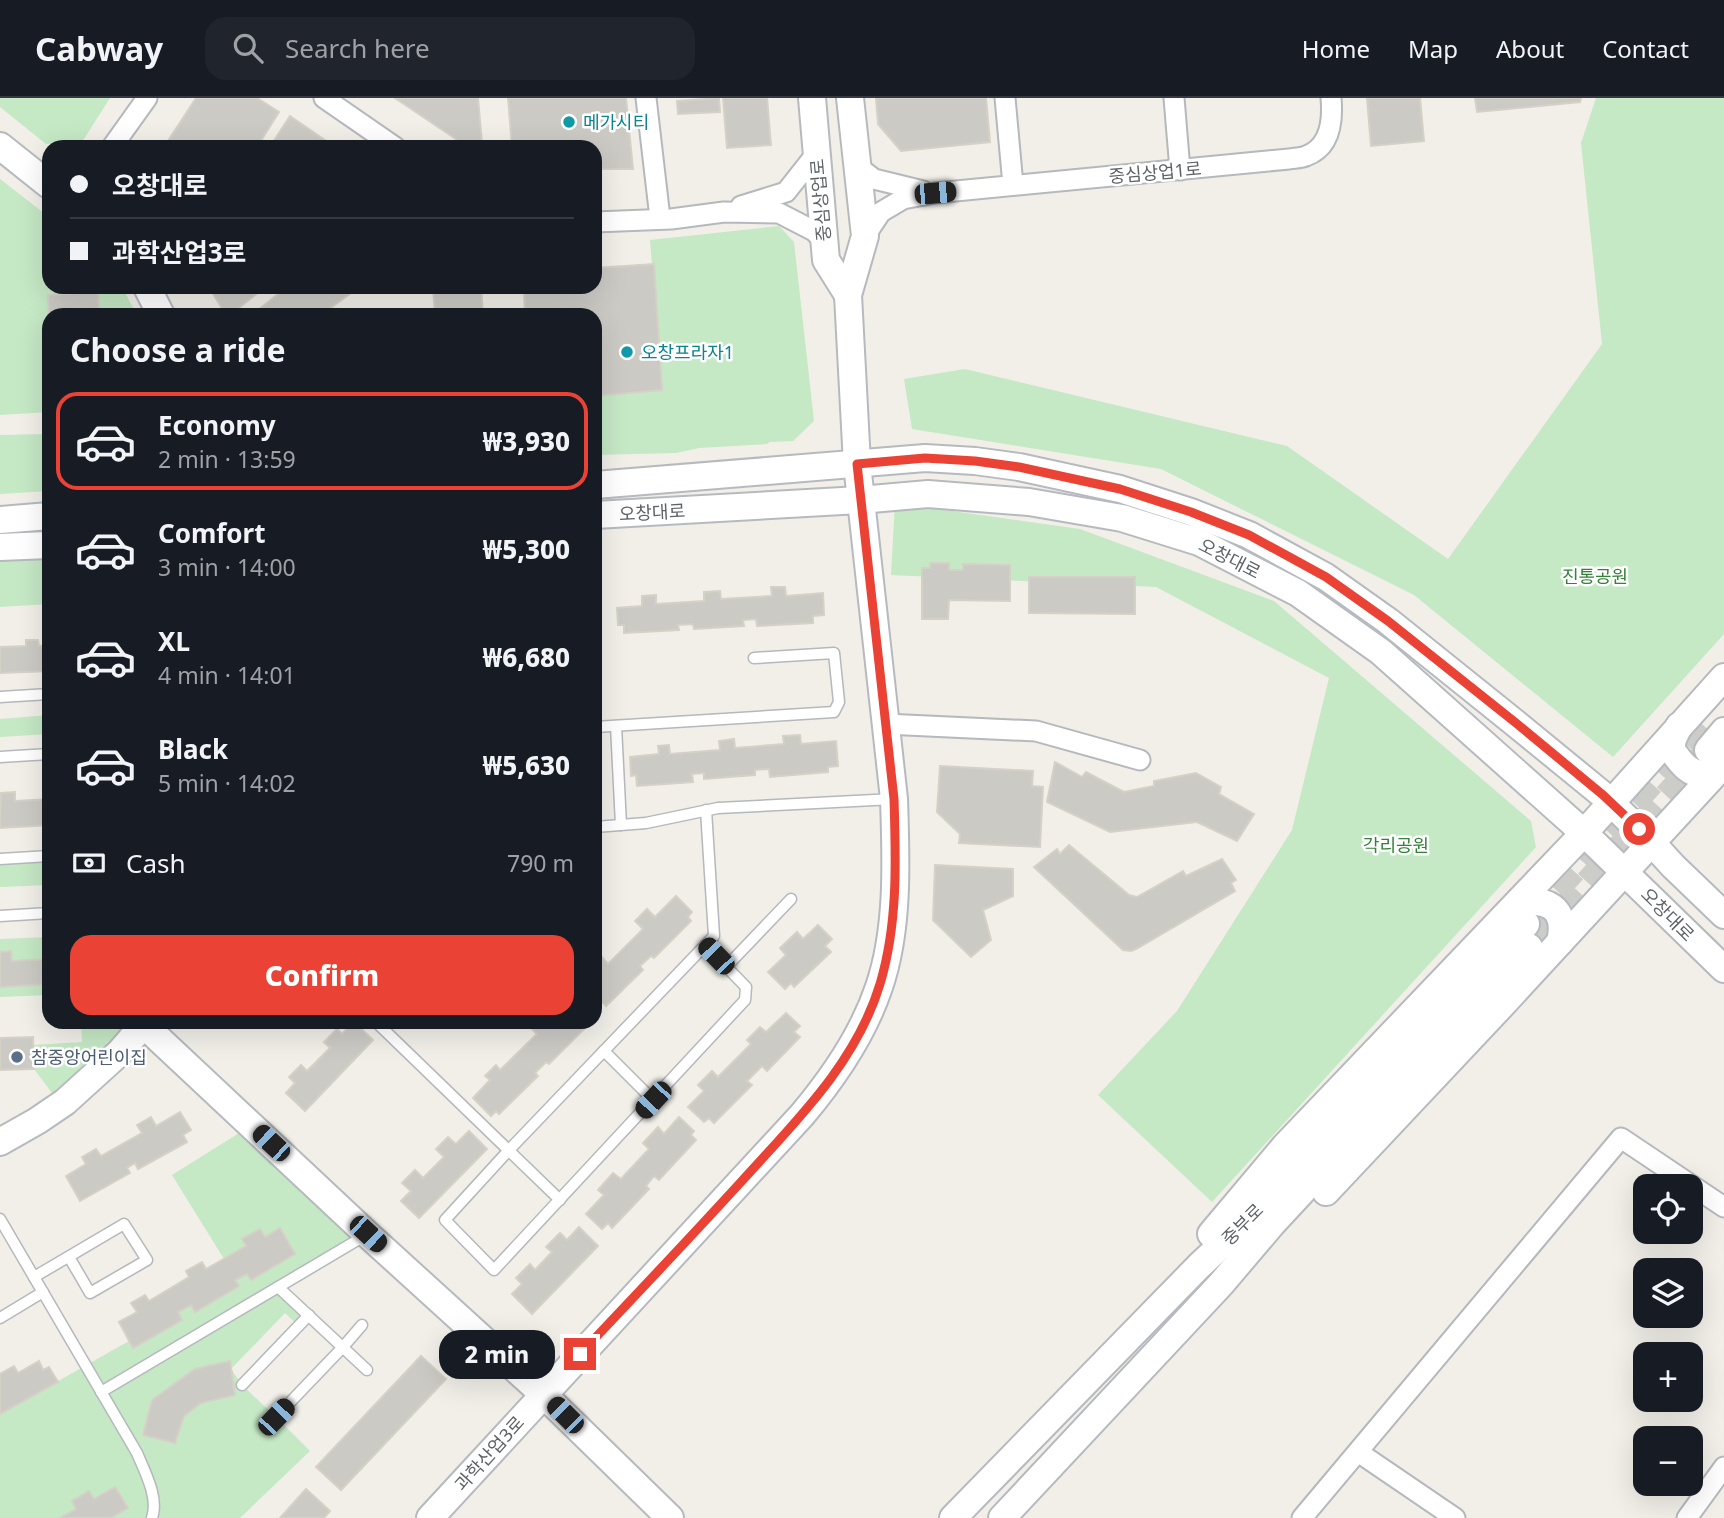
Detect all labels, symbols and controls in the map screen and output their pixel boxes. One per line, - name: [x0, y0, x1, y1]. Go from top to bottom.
- search box: [205, 17, 695, 80]
- text: Cabway: [35, 26, 163, 71]
- icon: search: [229, 29, 267, 67]
- text: Search here: [285, 30, 430, 66]
- text: Home: [1302, 32, 1370, 65]
- text: Map: [1408, 32, 1458, 65]
- text: About: [1496, 32, 1564, 65]
- text: Contact: [1602, 32, 1689, 65]
- place label: 메가시티: [583, 110, 649, 134]
- marker: 메가시티: [561, 114, 577, 130]
- street label: 중심상업1로: [1108, 156, 1202, 188]
- street label: 중심상업로: [804, 158, 836, 242]
- text: 오창대로: [112, 167, 208, 203]
- car: [914, 181, 957, 205]
- text: 과학산업3로: [112, 234, 246, 270]
- text: Choose a ride: [70, 328, 286, 371]
- place label: 오창프라자1: [641, 340, 734, 364]
- marker: 오창프라자1: [619, 344, 635, 360]
- text: Economy: [158, 407, 276, 443]
- icon: car: [74, 410, 137, 473]
- text: ₩3,930: [482, 423, 570, 459]
- text: 2 min · 13:59: [158, 443, 296, 475]
- street label: 오창대로: [618, 498, 686, 526]
- text: Comfort: [158, 515, 266, 551]
- icon: car: [74, 518, 137, 581]
- text: ₩5,300: [482, 531, 570, 567]
- street label: 오창대로: [1195, 532, 1265, 584]
- text: 3 min · 14:00: [158, 551, 296, 583]
- park label: 진통공원: [1562, 564, 1628, 588]
- text: XL: [158, 623, 190, 659]
- icon: car: [74, 626, 137, 689]
- text: ₩6,680: [482, 639, 570, 675]
- text: 4 min · 14:01: [158, 659, 296, 691]
- text: Black: [158, 731, 228, 767]
- icon: car: [74, 734, 137, 797]
- text: ₩5,630: [482, 747, 570, 783]
- text: 5 min · 14:02: [158, 767, 296, 799]
- route start: [1623, 813, 1655, 845]
- park label: 각리공원: [1363, 833, 1429, 857]
- icon: cash: [70, 844, 108, 882]
- text: Cash: [126, 845, 186, 881]
- text: 790 m: [507, 847, 574, 879]
- street label: 오창대로: [1636, 882, 1700, 946]
- car: [694, 934, 739, 978]
- button: Confirm: [70, 935, 574, 1015]
- place label: 참중앙어린이집: [31, 1045, 147, 1069]
- marker: 참중앙어린이집: [9, 1049, 25, 1065]
- car: [631, 1077, 676, 1123]
- car: [249, 1121, 294, 1165]
- map controls: [1633, 1174, 1703, 1496]
- button: locate: [1633, 1174, 1703, 1244]
- street label: 중부로: [1216, 1198, 1268, 1250]
- car: [346, 1212, 391, 1256]
- button: layers: [1633, 1258, 1703, 1328]
- callout: 2 min: [440, 1330, 556, 1378]
- text: 2 min: [465, 1338, 529, 1370]
- route end: [564, 1338, 596, 1370]
- button: +: [1633, 1342, 1703, 1412]
- car: [543, 1393, 588, 1437]
- car: [254, 1395, 299, 1439]
- street label: 과학산업3로: [449, 1410, 529, 1496]
- button: −: [1633, 1426, 1703, 1496]

